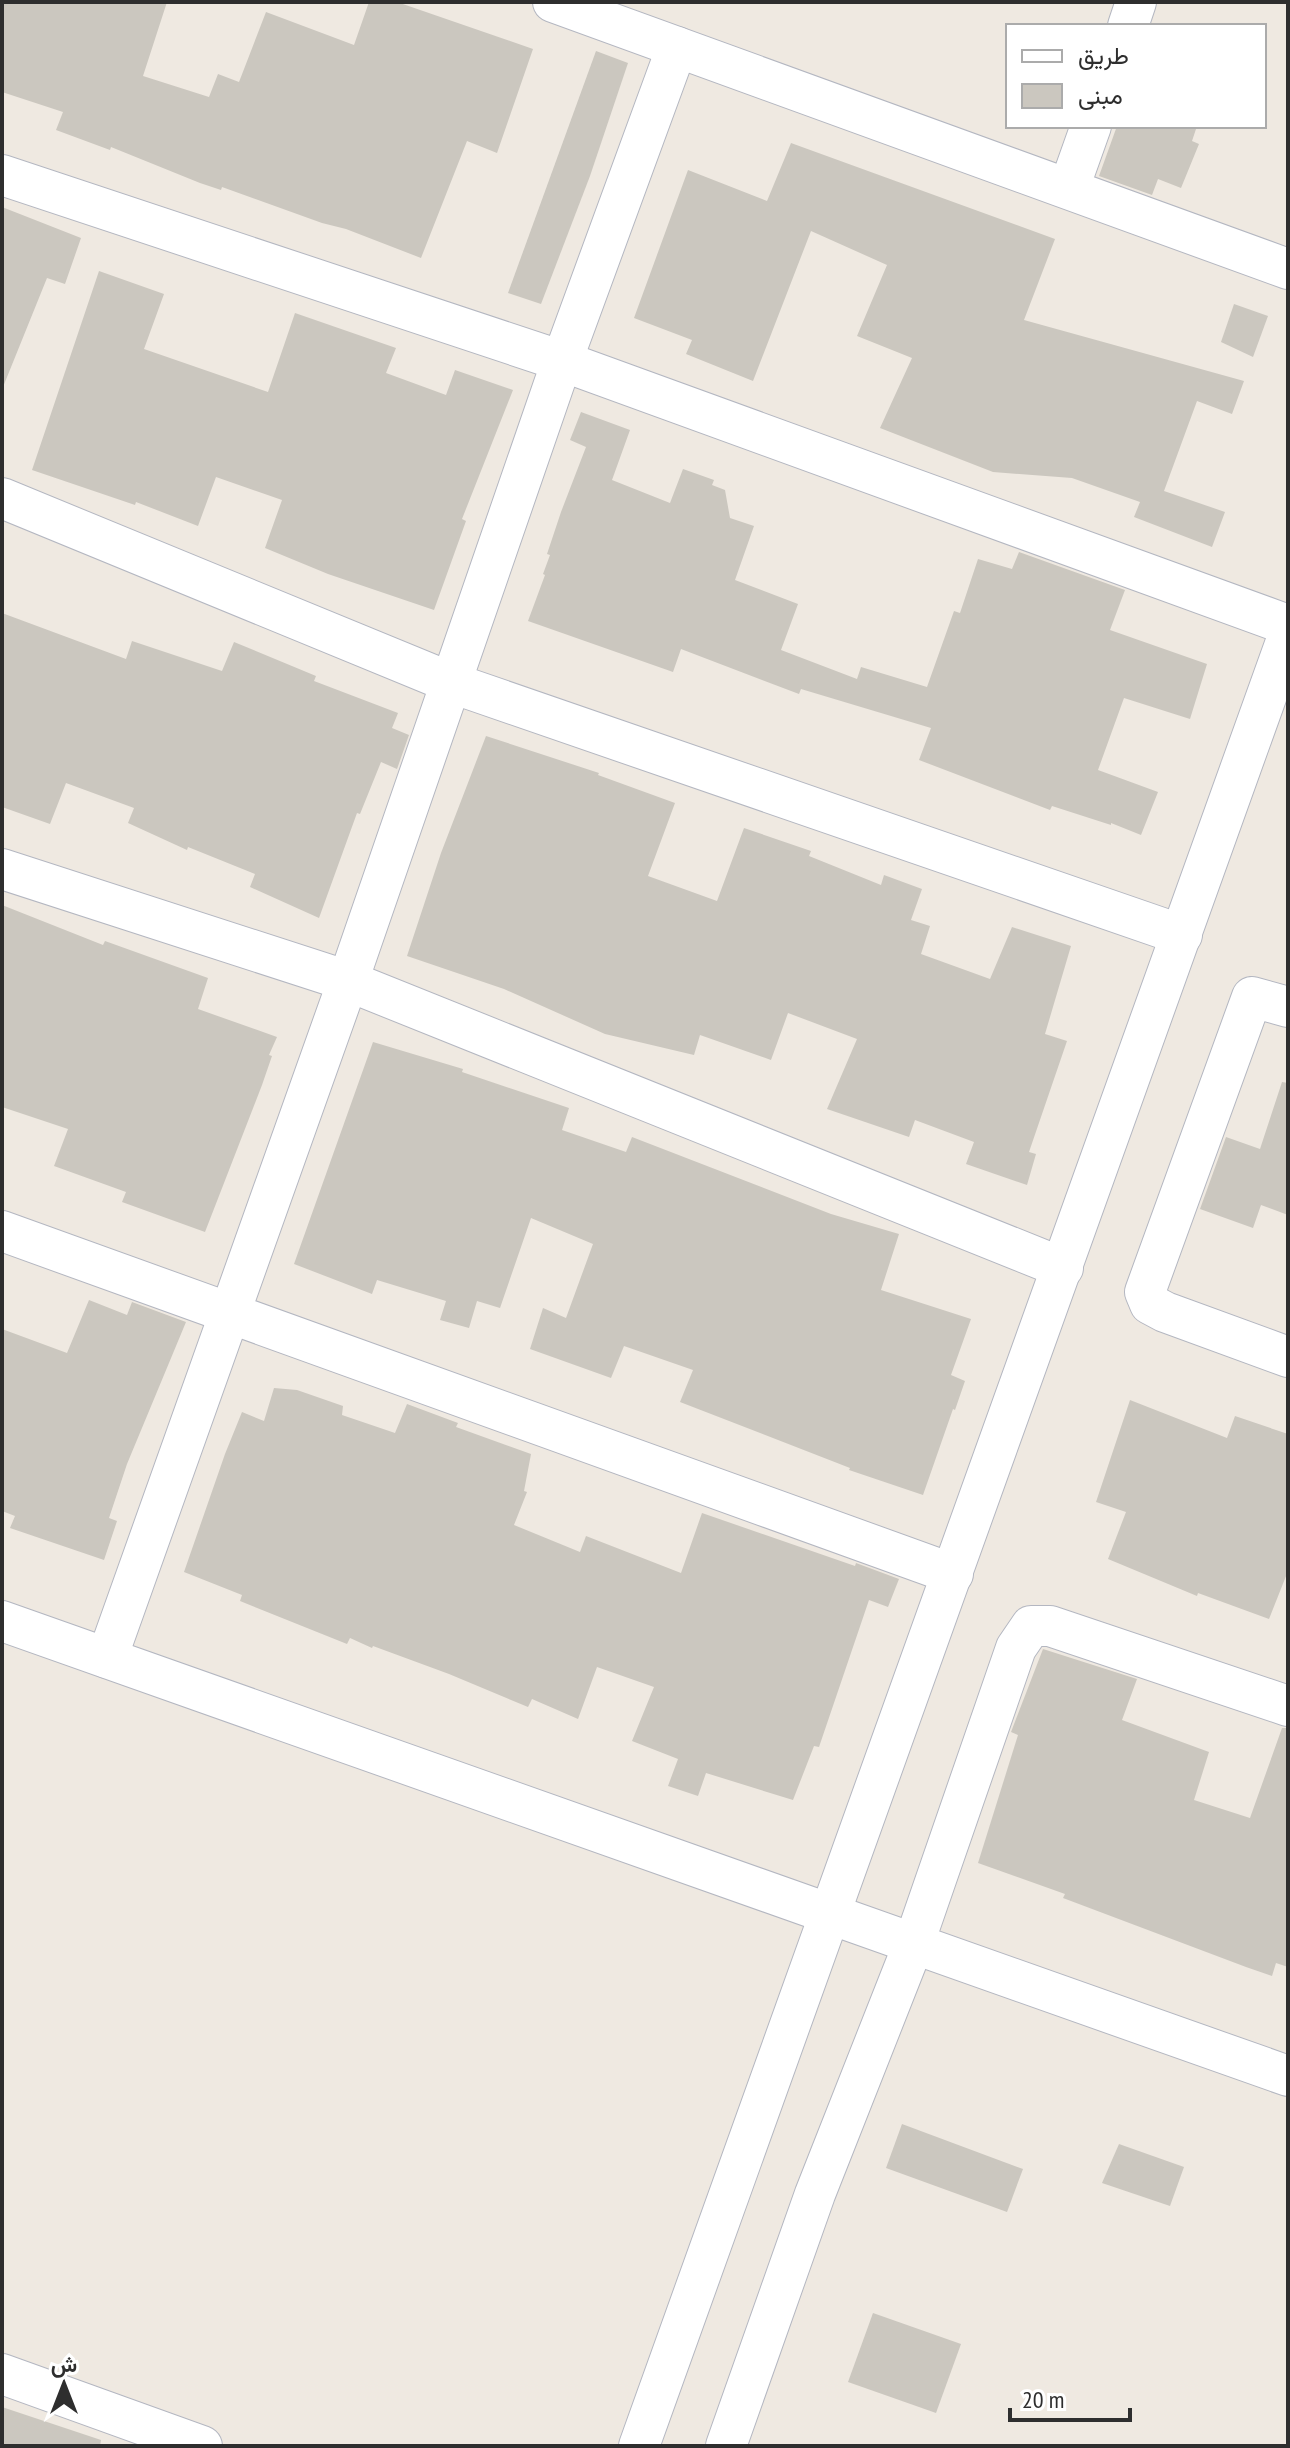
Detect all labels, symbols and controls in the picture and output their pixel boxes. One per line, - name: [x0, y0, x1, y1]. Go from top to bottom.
- legend: [1006, 24, 1266, 128]
- text: طريق: [1078, 40, 1129, 71]
- text: مبنى: [1078, 80, 1123, 111]
- north arrow: [24, 2344, 104, 2424]
- text: ش: [51, 2350, 77, 2378]
- scale bar: [1010, 2372, 1130, 2422]
- text: 20 m: [1022, 2384, 1064, 2415]

